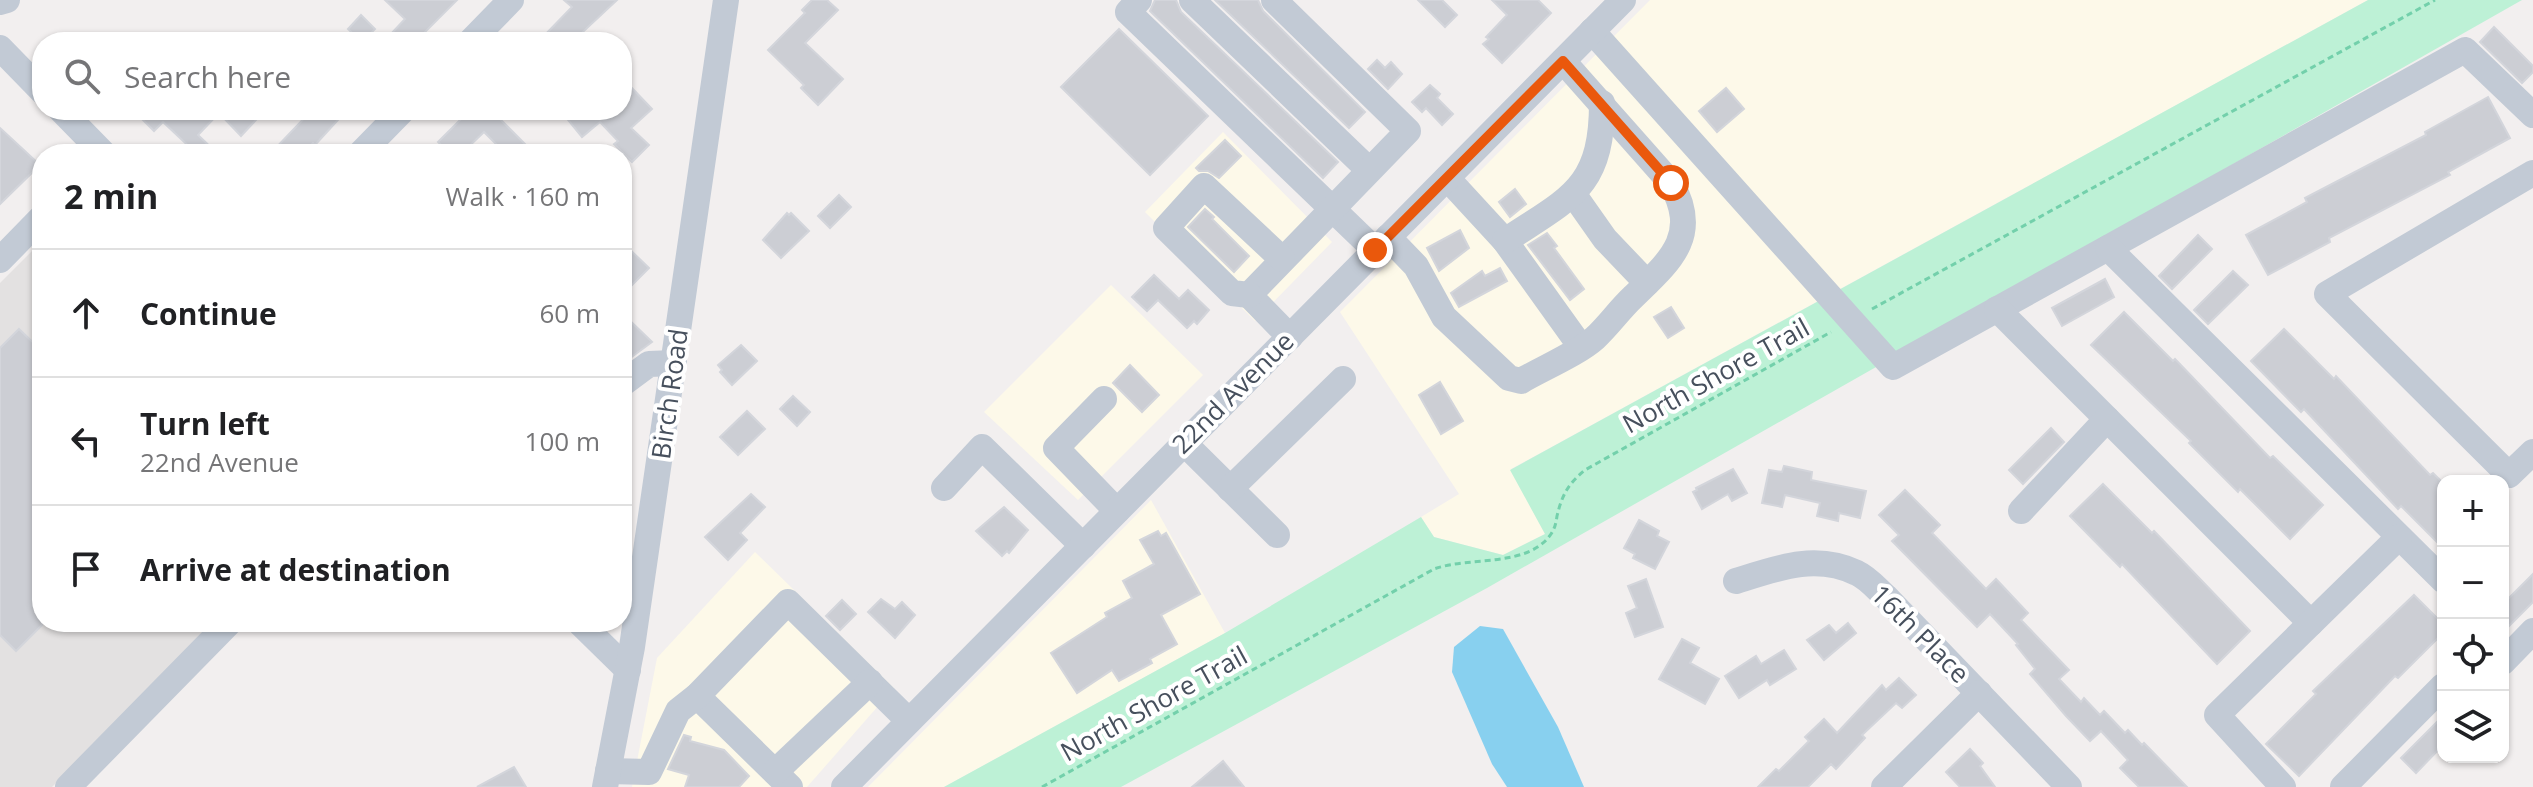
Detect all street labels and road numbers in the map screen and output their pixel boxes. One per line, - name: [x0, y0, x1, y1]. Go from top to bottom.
- street label: North Shore Trail: [1616, 309, 1815, 441]
- street label: 22nd Avenue: [1163, 323, 1301, 461]
- street label: Birch Road: [642, 326, 696, 461]
- street label: 16th Place: [1864, 576, 1978, 690]
- street label: North Shore Trail: [1054, 637, 1253, 769]

